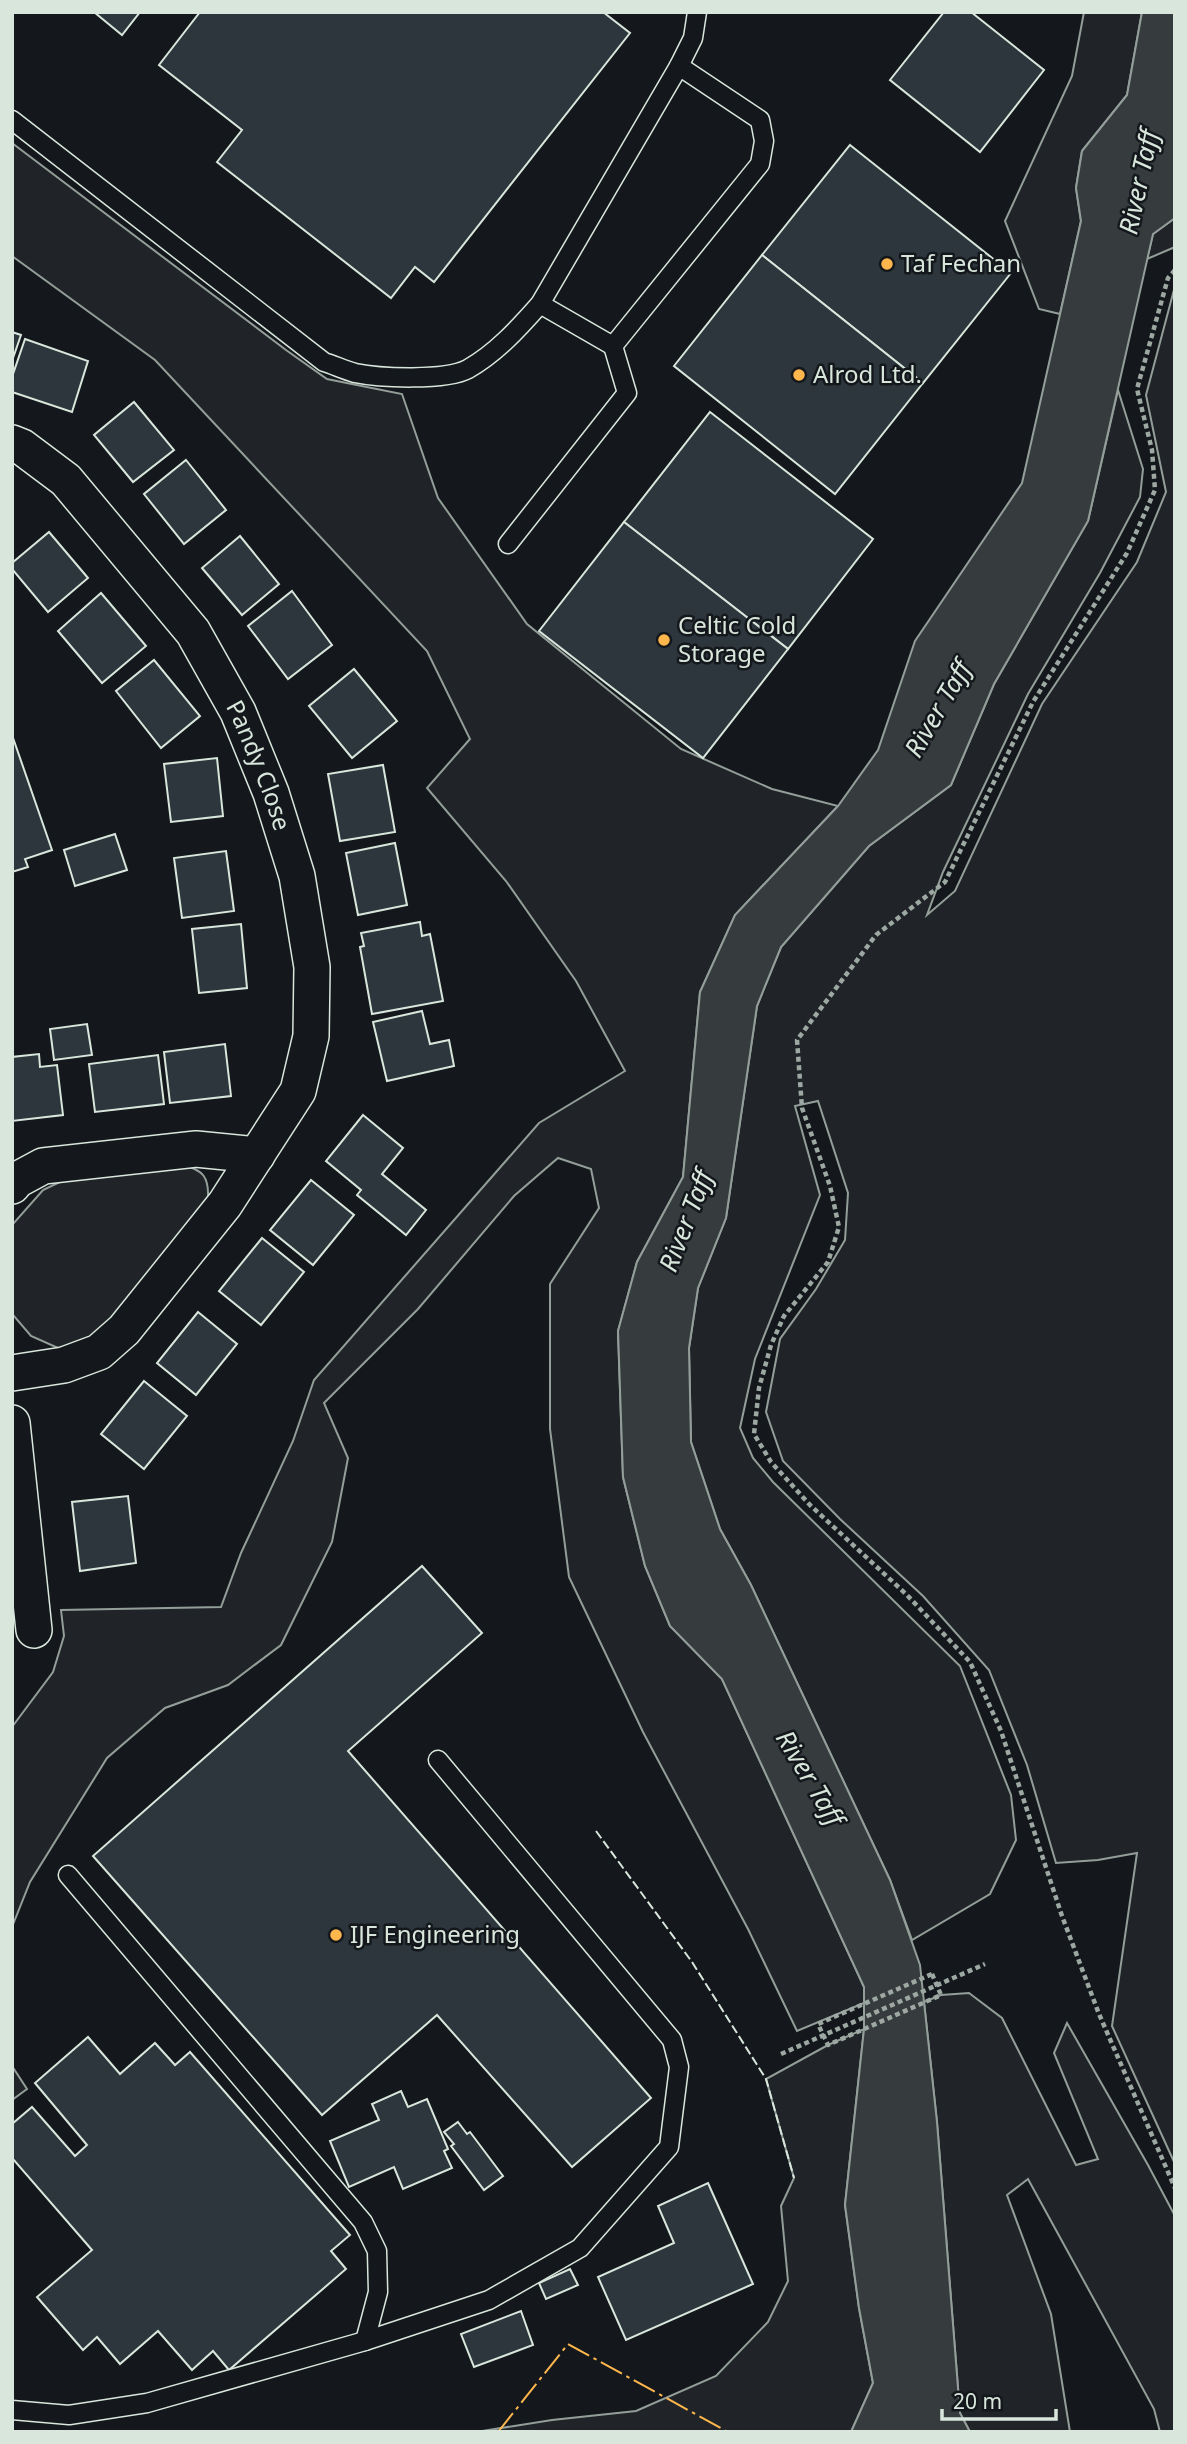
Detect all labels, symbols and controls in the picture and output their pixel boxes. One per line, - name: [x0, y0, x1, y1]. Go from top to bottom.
- water label: River Taff: [1109, 123, 1167, 237]
- place label: Taf Fechan: [901, 246, 1021, 279]
- marker: Taf Fechan: [879, 256, 895, 272]
- place label: Alrod Ltd.: [813, 357, 922, 390]
- marker: Alrod Ltd.: [791, 367, 807, 383]
- place label: Celtic Cold Storage: [678, 608, 796, 669]
- marker: Celtic Cold Storage: [656, 632, 672, 648]
- water label: River Taff: [895, 651, 981, 763]
- street label: Pandy Close: [219, 693, 300, 834]
- water label: River Taff: [649, 1161, 722, 1277]
- water label: River Taff: [768, 1723, 855, 1835]
- place label: IJF Engineering: [350, 1917, 520, 1950]
- marker: IJF Engineering: [328, 1927, 344, 1943]
- scale bar: [942, 2378, 1056, 2422]
- text: 20 m: [953, 2387, 1002, 2415]

